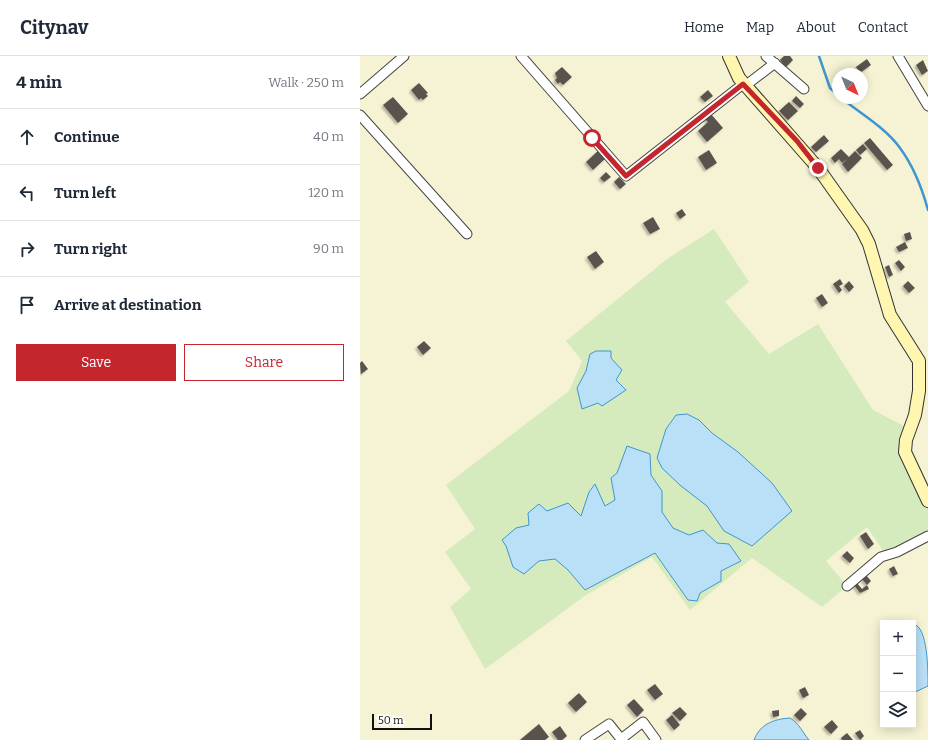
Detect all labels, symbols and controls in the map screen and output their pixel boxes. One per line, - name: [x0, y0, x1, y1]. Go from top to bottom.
- text: Citynav: [20, 16, 88, 39]
- text: Home: [684, 19, 724, 36]
- text: Map: [746, 19, 774, 36]
- text: About: [796, 19, 836, 36]
- text: Contact: [858, 19, 908, 36]
- north arrow: [832, 68, 868, 104]
- text: 4 min: [16, 72, 62, 93]
- text: Walk · 250 m: [268, 75, 344, 90]
- icon: ahead: [16, 126, 38, 148]
- text: Continue: [54, 128, 120, 146]
- text: 40 m: [313, 129, 344, 144]
- route start: [583, 129, 601, 147]
- route end: [809, 159, 827, 177]
- icon: left: [16, 182, 38, 204]
- text: Turn left: [54, 184, 116, 202]
- text: 120 m: [308, 185, 344, 200]
- icon: right: [16, 238, 38, 260]
- text: Turn right: [54, 240, 127, 258]
- text: 90 m: [313, 241, 344, 256]
- icon: arrive: [16, 294, 38, 316]
- text: Arrive at destination: [54, 296, 201, 314]
- button: Save: [16, 344, 176, 381]
- button: Share: [184, 344, 344, 381]
- map controls: [880, 620, 916, 728]
- button: +: [880, 620, 916, 656]
- button: −: [880, 656, 916, 692]
- button: layers: [880, 692, 916, 728]
- scale bar: [372, 712, 432, 731]
- text: 50 m: [378, 714, 404, 727]

